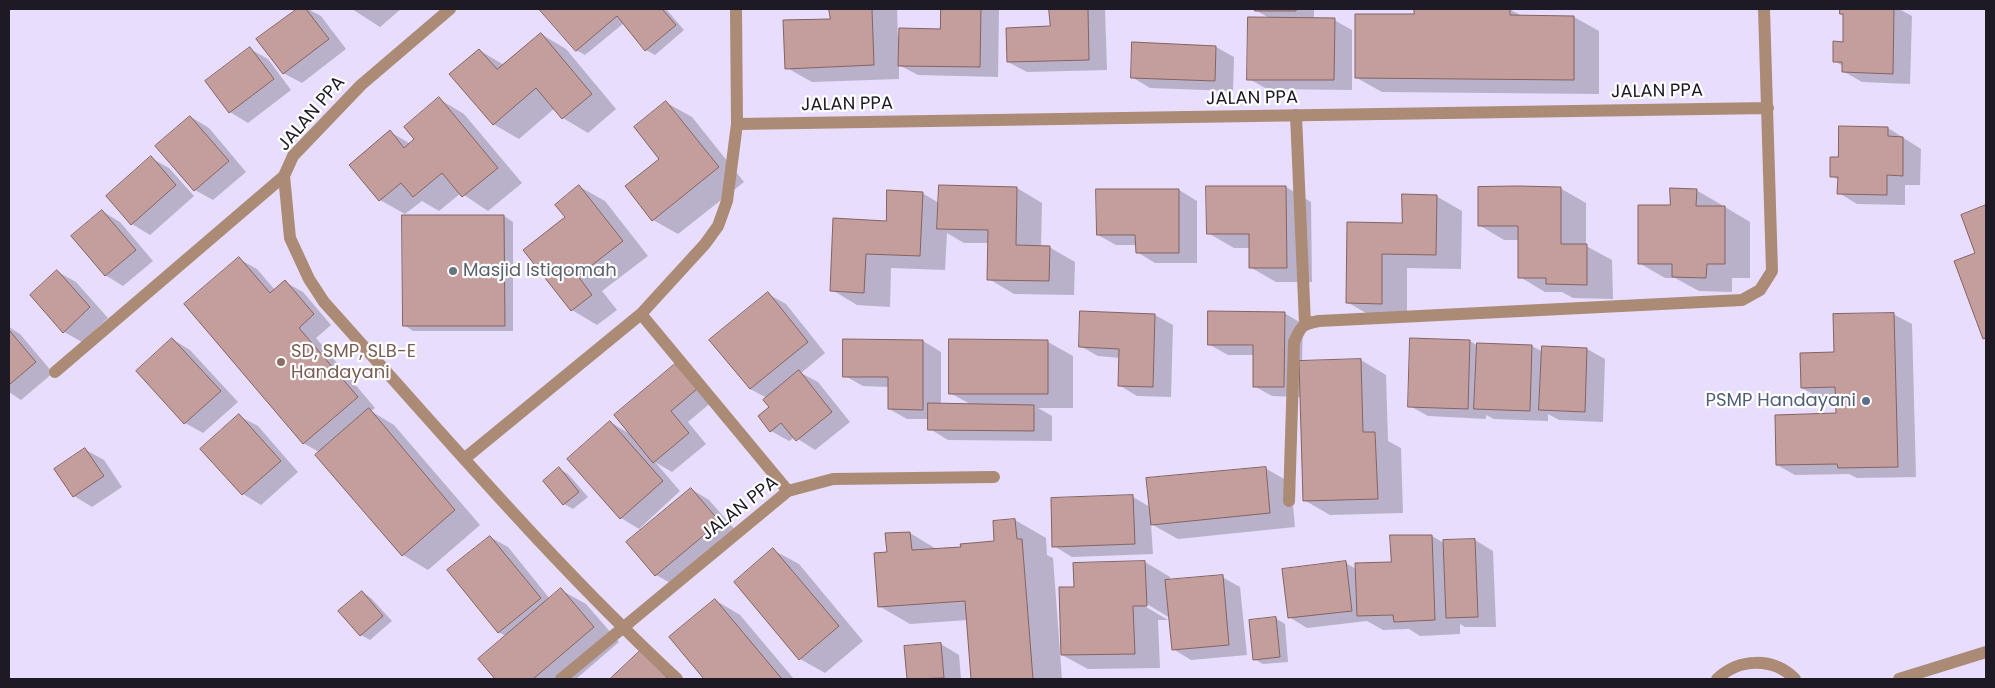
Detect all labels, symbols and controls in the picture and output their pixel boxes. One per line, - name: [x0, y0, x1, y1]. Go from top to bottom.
- street label: JALAN PPA: [274, 72, 350, 156]
- street label: JALAN PPA: [1611, 80, 1703, 104]
- street label: JALAN PPA: [1206, 87, 1298, 111]
- street label: JALAN PPA: [801, 93, 893, 117]
- place label: Masjid Istiqomah: [463, 260, 617, 282]
- marker: Masjid Istiqomah: [447, 265, 459, 277]
- place label: SD, SMP, SLB-E Handayani: [291, 341, 416, 384]
- marker: SD, SMP, SLB-E Handayani: [275, 356, 287, 368]
- place label: PSMP Handayani: [1706, 390, 1856, 412]
- marker: PSMP Handayani: [1860, 395, 1872, 407]
- street label: JALAN PPA: [697, 472, 783, 546]

